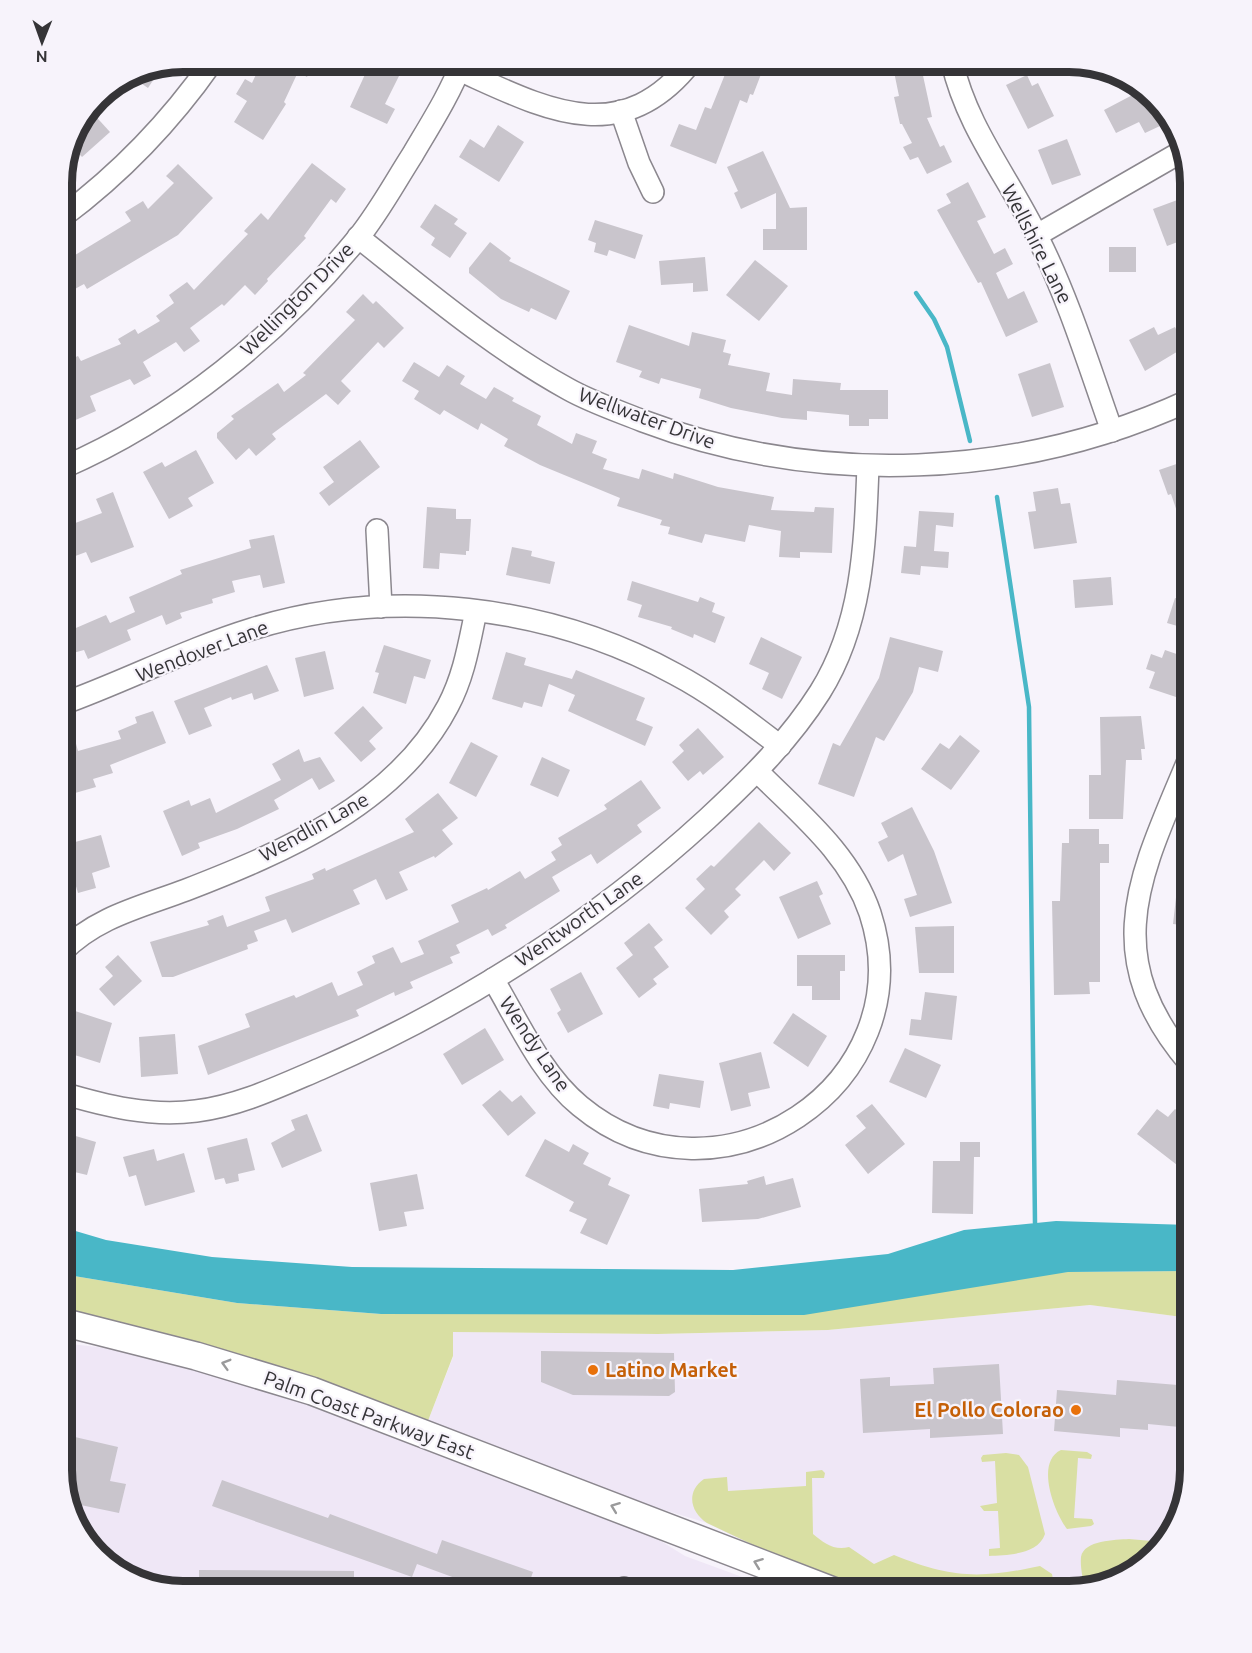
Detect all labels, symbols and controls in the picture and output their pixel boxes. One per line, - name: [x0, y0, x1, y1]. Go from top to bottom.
- north arrow: [12, 12, 72, 72]
- text: N: [36, 48, 48, 66]
- street label: Wellshire Lane: [998, 180, 1077, 307]
- street label: Wellington Drive: [235, 237, 358, 360]
- street label: Wellwater Drive: [576, 382, 719, 453]
- street label: Wendover Lane: [132, 615, 271, 686]
- street label: Wendlin Lane: [255, 787, 372, 866]
- street label: Wentworth Lane: [511, 866, 647, 971]
- street label: Wendy Lane: [495, 992, 576, 1096]
- place label: Latino Market: [605, 1358, 738, 1381]
- one-way arrow: [221, 1359, 232, 1371]
- marker: Latino Market: [586, 1363, 600, 1377]
- street label: Palm Coast Parkway East: [261, 1366, 478, 1463]
- place label: El Pollo Colorao: [914, 1398, 1064, 1421]
- marker: El Pollo Colorao: [1069, 1403, 1083, 1417]
- one-way arrow: [610, 1502, 620, 1515]
- one-way arrow: [754, 1557, 764, 1570]

